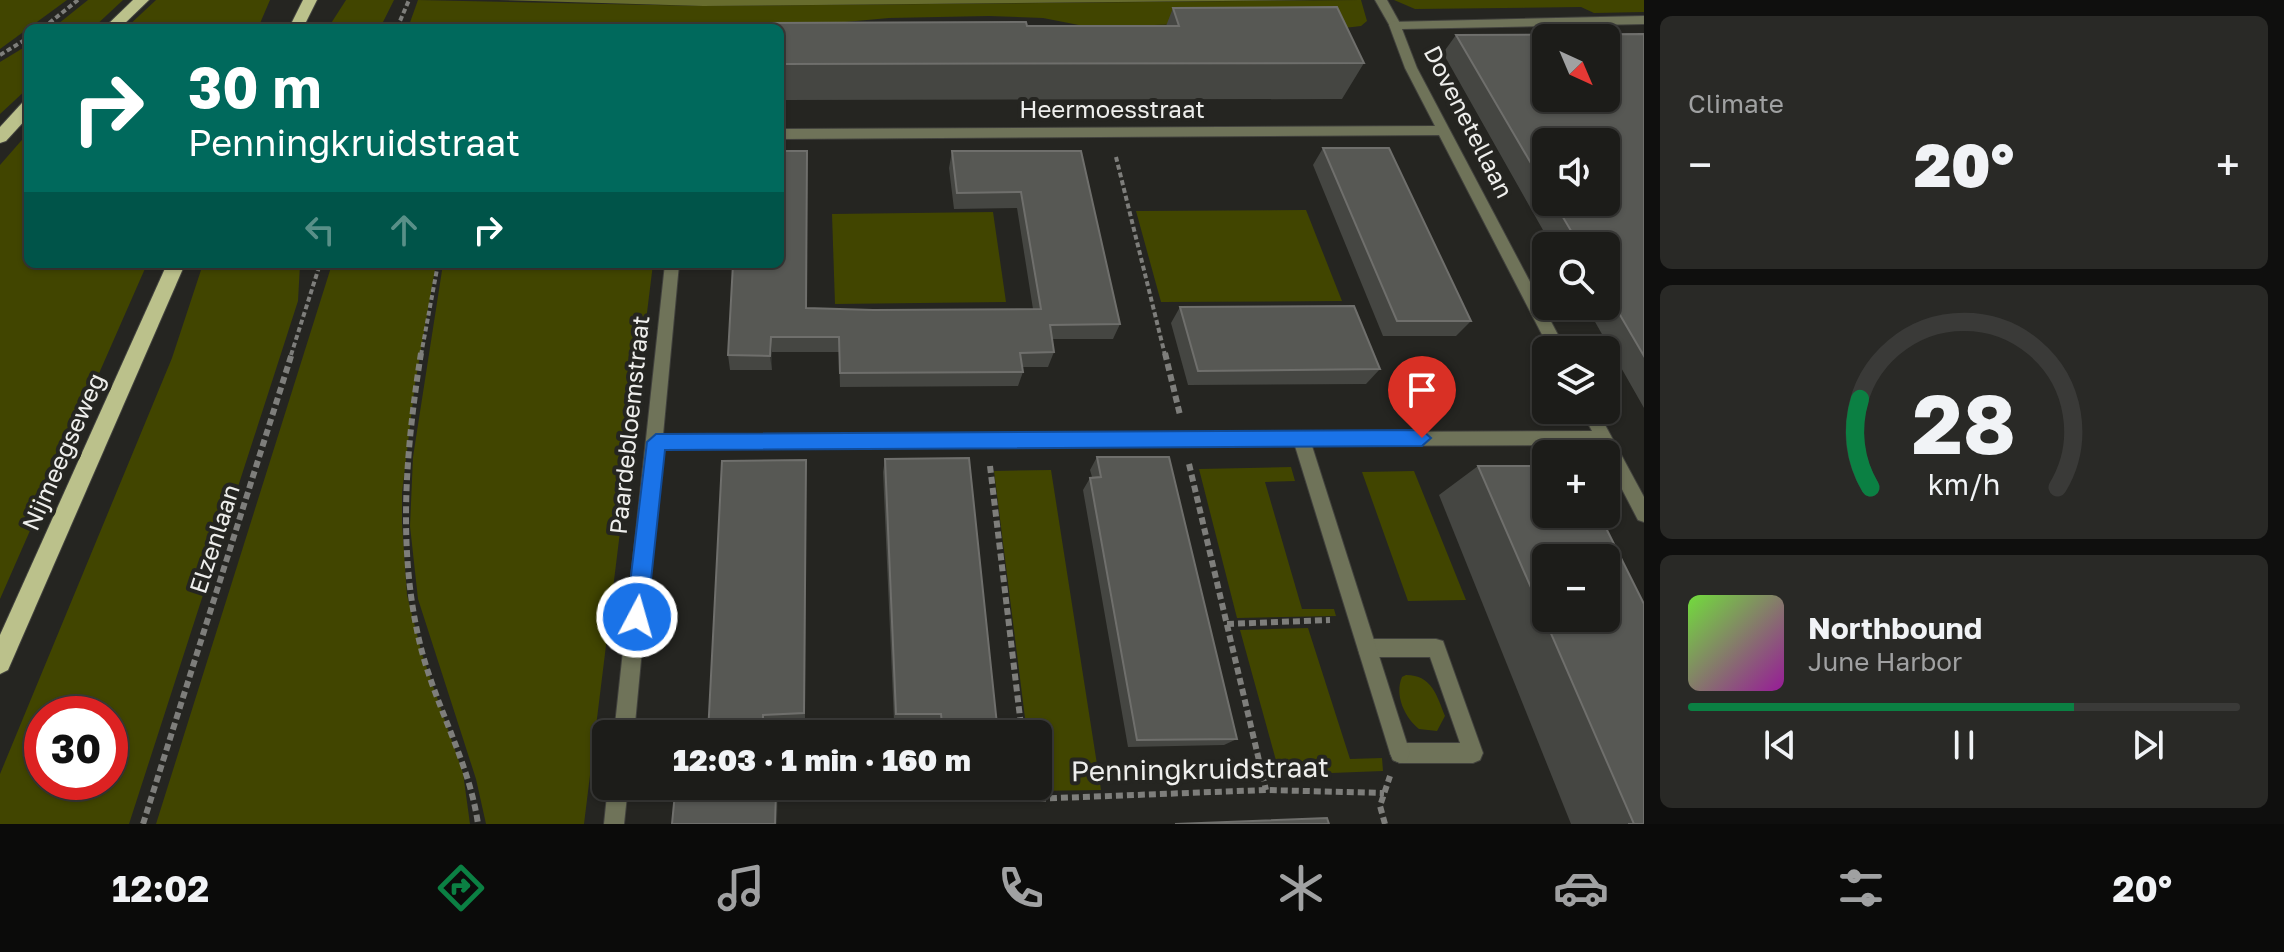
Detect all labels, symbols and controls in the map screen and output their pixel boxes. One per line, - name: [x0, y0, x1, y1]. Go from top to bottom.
- north arrow: [1532, 24, 1620, 112]
- map controls: [1532, 24, 1620, 632]
- street label: Dovenetellaan: [1418, 40, 1520, 202]
- text: 30 m: [188, 53, 322, 120]
- icon: right: [56, 56, 160, 160]
- text: Climate: [1688, 88, 1784, 119]
- street label: Heermoesstraat: [1019, 94, 1205, 123]
- text: Penningkruidstraat: [188, 121, 520, 164]
- button: sound: [1532, 128, 1620, 216]
- text: 20°: [1914, 128, 2014, 200]
- text: −: [1688, 138, 1712, 191]
- text: +: [2216, 138, 2240, 191]
- icon: left: [298, 208, 342, 252]
- icon: ahead: [382, 208, 426, 252]
- icon: right: [466, 208, 510, 252]
- button: search: [1532, 232, 1620, 320]
- street label: Paardebloemstraat: [603, 314, 654, 536]
- button: layers: [1532, 336, 1620, 424]
- pin: [1388, 356, 1456, 438]
- street label: Nijmeegseweg: [15, 368, 110, 535]
- icon: arrive: [1400, 368, 1444, 412]
- text: 28: [1912, 372, 2016, 472]
- button: +: [1532, 440, 1620, 528]
- text: km/h: [1928, 467, 2000, 501]
- street label: Elzenlaan: [182, 480, 245, 597]
- button: −: [1532, 544, 1620, 632]
- position arrow: [595, 575, 679, 659]
- text: Northbound: [1808, 610, 1982, 646]
- text: June Harbor: [1808, 646, 1962, 677]
- speed limit sign: 30: [24, 696, 128, 800]
- icon: previous: [1758, 723, 1802, 767]
- icon: pause: [1942, 723, 1986, 767]
- icon: next: [2126, 723, 2170, 767]
- text: 12:03 · 1 min · 160 m: [673, 742, 971, 778]
- street label: Penningkruidstraat: [1071, 750, 1329, 787]
- icon: directions: [433, 860, 489, 916]
- icon: music: [713, 860, 769, 916]
- icon: phone: [993, 860, 1049, 916]
- icon: climate: [1273, 860, 1329, 916]
- icon: car: [1553, 860, 1609, 916]
- icon: filters: [1833, 860, 1889, 916]
- text: 12:02: [112, 867, 209, 910]
- text: 20°: [2113, 867, 2172, 910]

